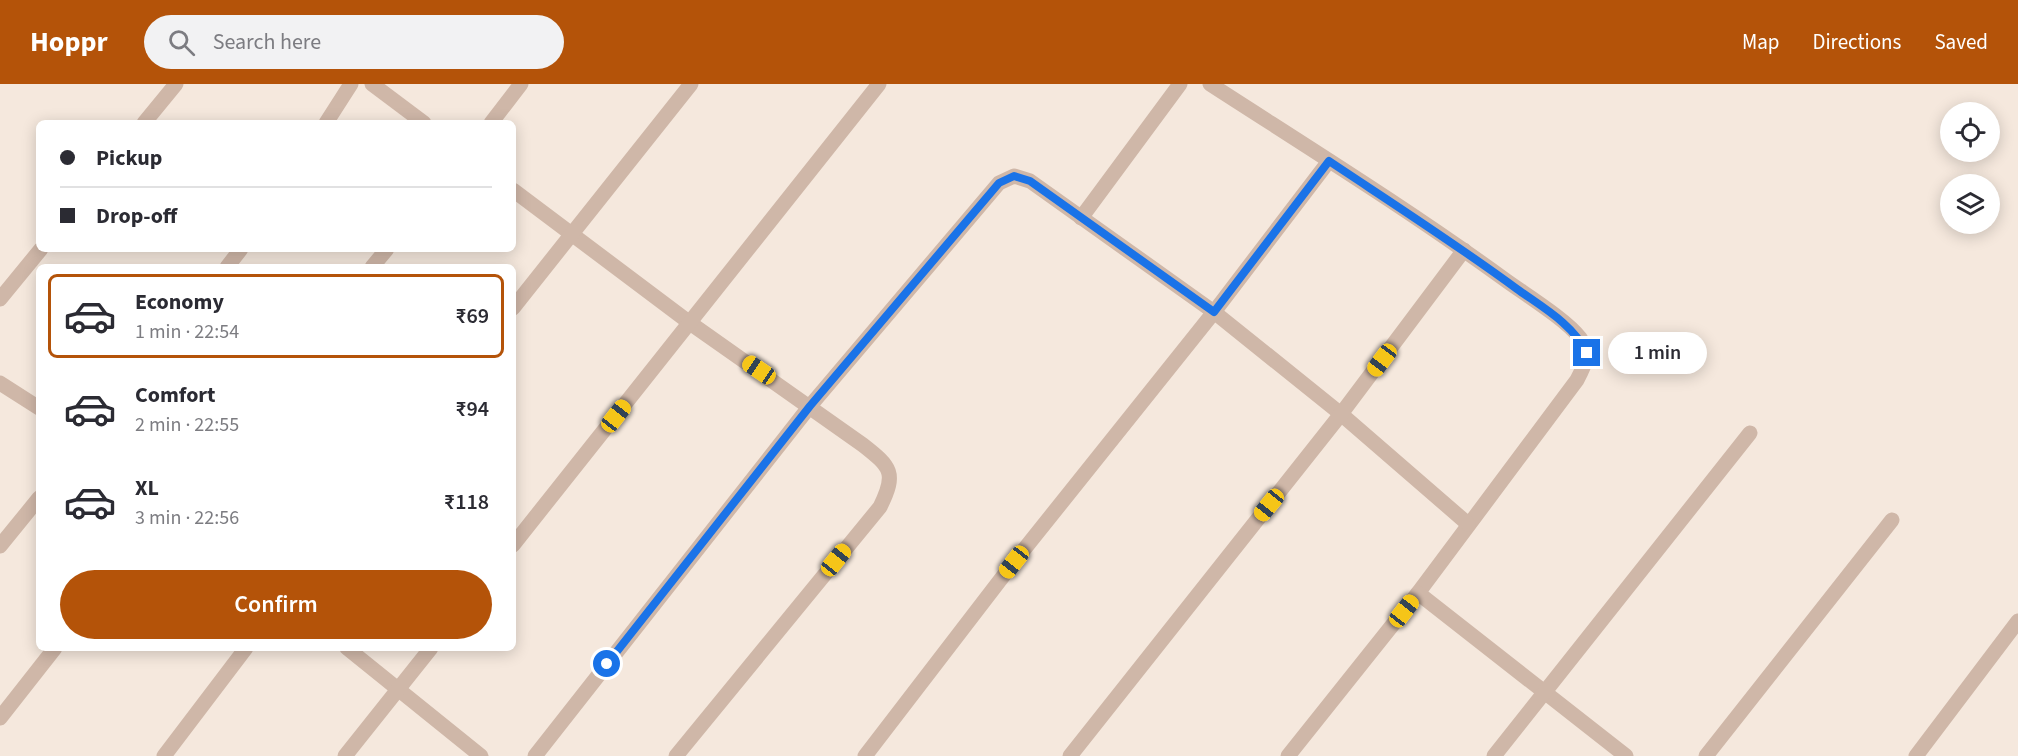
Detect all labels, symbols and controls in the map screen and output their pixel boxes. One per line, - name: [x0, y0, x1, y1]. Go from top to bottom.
- search box: [144, 15, 564, 69]
- text: Hoppr: [30, 22, 108, 62]
- icon: search: [165, 26, 198, 59]
- text: Search here: [213, 26, 321, 58]
- text: Map: [1742, 27, 1780, 57]
- text: Directions: [1813, 27, 1901, 57]
- text: Saved: [1934, 27, 1988, 57]
- map controls: [1940, 102, 2000, 234]
- button: locate: [1940, 102, 2000, 162]
- text: Pickup: [96, 142, 162, 174]
- button: layers: [1940, 174, 2000, 234]
- text: Drop-off: [96, 200, 177, 232]
- text: Economy: [135, 286, 224, 318]
- icon: car: [63, 289, 117, 343]
- text: ₹69: [455, 300, 489, 332]
- text: 1 min · 22:54: [135, 318, 239, 346]
- callout: 1 min: [1608, 332, 1707, 374]
- route end: [1573, 339, 1600, 366]
- text: 1 min: [1634, 339, 1681, 367]
- car: [1364, 340, 1400, 380]
- car: [739, 352, 779, 388]
- text: Comfort: [135, 379, 216, 411]
- icon: car: [63, 382, 117, 436]
- text: ₹94: [455, 393, 489, 425]
- car: [598, 396, 634, 436]
- text: 2 min · 22:55: [135, 411, 239, 439]
- text: XL: [135, 472, 159, 504]
- icon: car: [63, 475, 117, 529]
- car: [1251, 485, 1287, 525]
- text: ₹118: [444, 486, 489, 518]
- text: 3 min · 22:56: [135, 504, 239, 532]
- car: [818, 540, 854, 580]
- car: [996, 542, 1032, 582]
- button: Confirm: [60, 570, 492, 639]
- car: [1386, 591, 1422, 631]
- route start: [593, 650, 620, 677]

